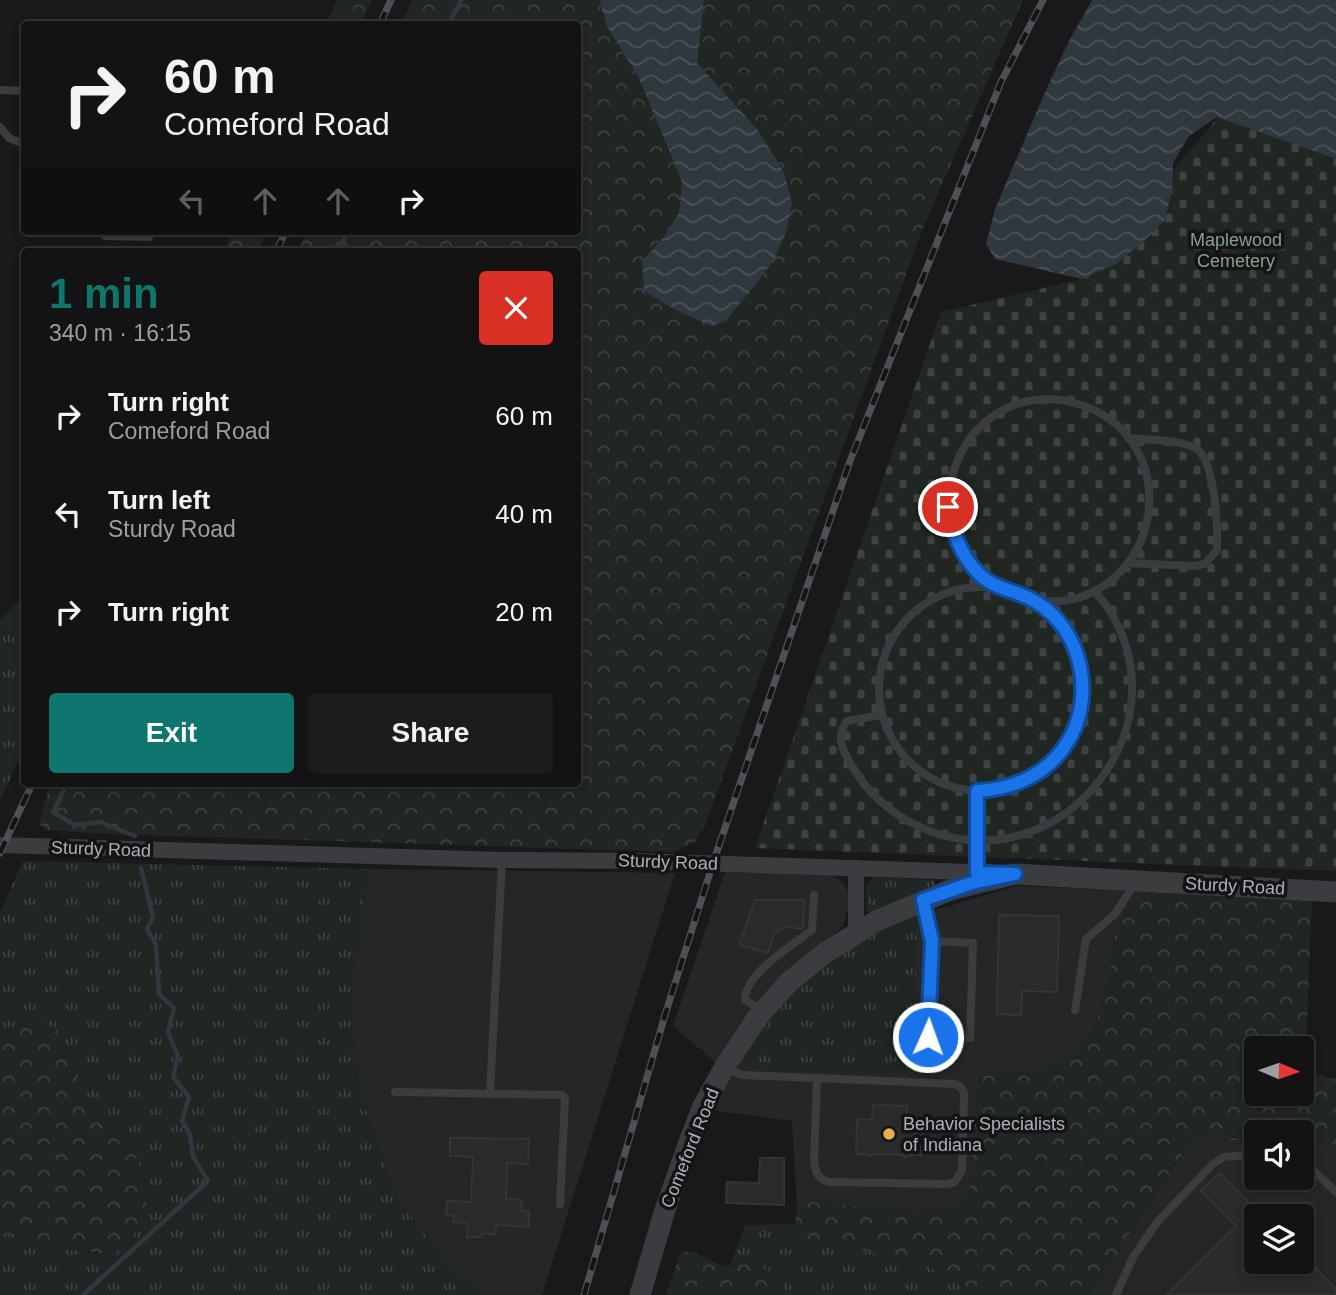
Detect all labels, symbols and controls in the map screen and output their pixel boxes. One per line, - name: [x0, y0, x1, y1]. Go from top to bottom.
- icon: right: [49, 49, 140, 140]
- text: 60 m: [164, 49, 276, 103]
- text: Comeford Road: [164, 106, 390, 142]
- icon: left: [173, 182, 211, 220]
- icon: ahead: [246, 182, 284, 220]
- icon: ahead: [319, 182, 357, 220]
- icon: right: [392, 182, 430, 220]
- park label: Maplewood Cemetery: [1190, 230, 1282, 271]
- text: 1 min: [49, 270, 159, 317]
- button: close: [479, 271, 553, 345]
- text: 340 m · 16:15: [49, 320, 191, 346]
- text: Turn right: [108, 387, 229, 417]
- icon: right: [49, 397, 87, 435]
- text: 60 m: [495, 401, 553, 431]
- text: Comeford Road: [108, 418, 270, 444]
- pin: [918, 477, 978, 537]
- text: Turn left: [108, 485, 210, 515]
- icon: arrive: [929, 488, 967, 526]
- icon: left: [49, 495, 87, 533]
- text: 40 m: [495, 499, 553, 529]
- text: Sturdy Road: [108, 516, 236, 542]
- icon: right: [49, 593, 87, 631]
- text: Turn right: [108, 597, 229, 627]
- text: 20 m: [495, 597, 553, 627]
- button: Exit: [49, 693, 294, 773]
- button: Share: [308, 693, 553, 773]
- street label: Sturdy Road: [51, 837, 151, 861]
- street label: Sturdy Road: [618, 850, 718, 874]
- street label: Sturdy Road: [1185, 873, 1285, 899]
- position arrow: [891, 1000, 965, 1074]
- north arrow: [1244, 1036, 1314, 1106]
- map controls: [1244, 1036, 1314, 1274]
- street label: Comeford Road: [657, 1085, 723, 1211]
- place label: Behavior Specialists of Indiana: [903, 1114, 1065, 1155]
- button: sound: [1244, 1120, 1314, 1190]
- marker: Behavior Specialists of Indiana: [881, 1126, 897, 1142]
- button: layers: [1244, 1204, 1314, 1274]

